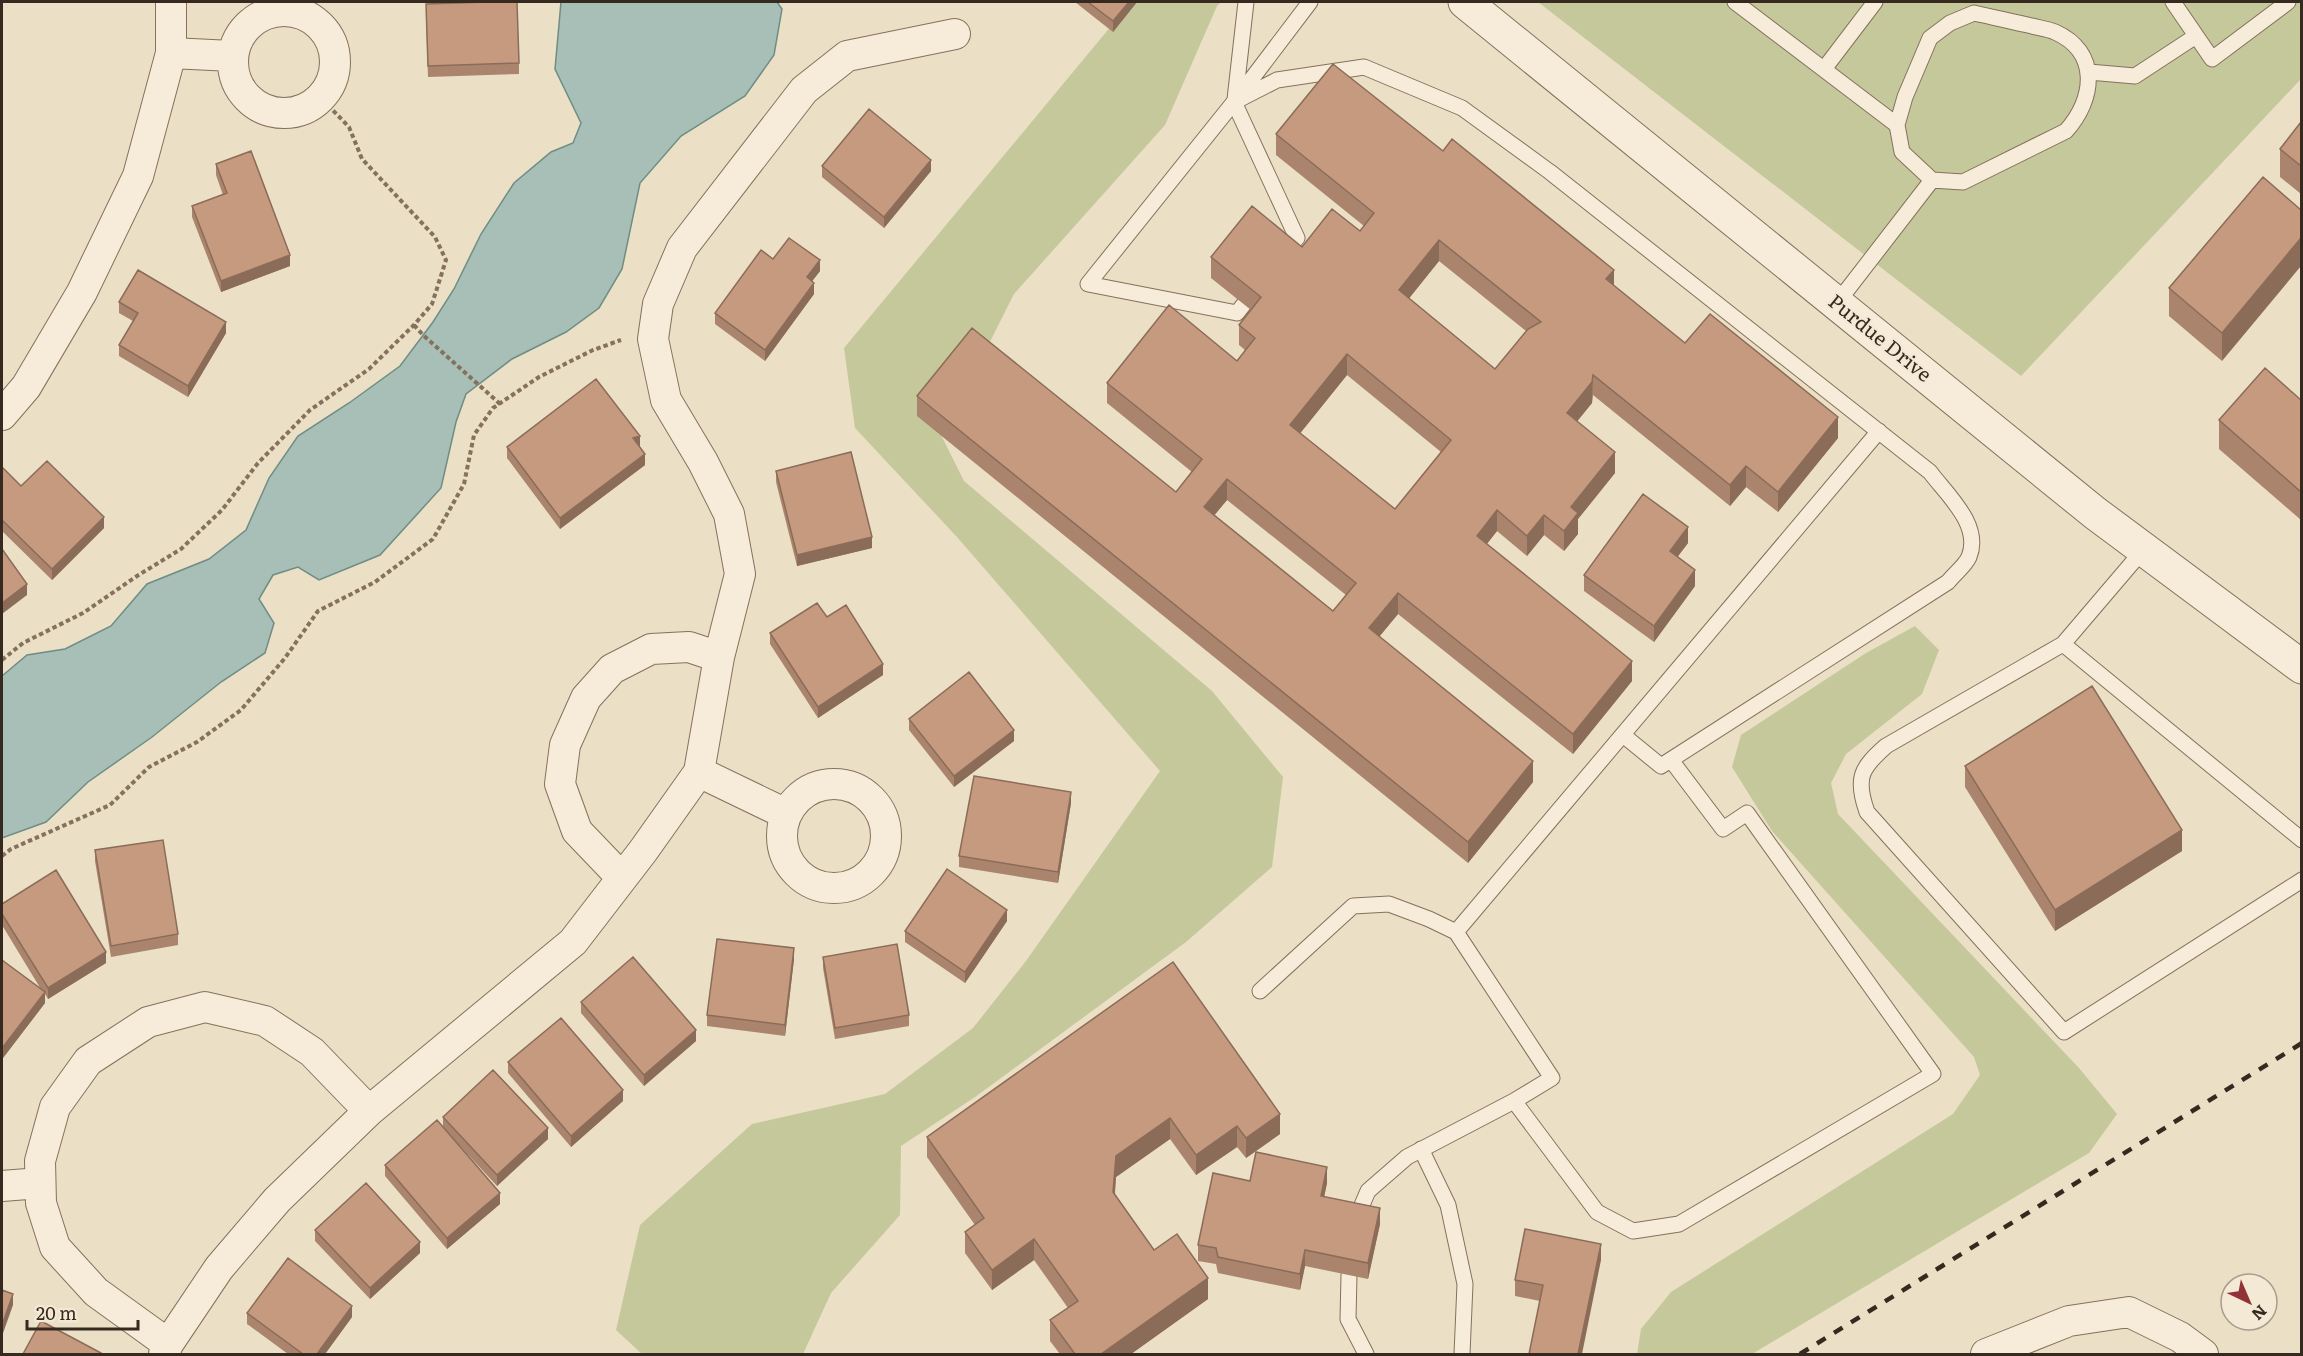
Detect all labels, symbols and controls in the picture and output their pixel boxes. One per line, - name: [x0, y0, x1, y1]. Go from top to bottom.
- street label: Purdue Drive: [1823, 285, 1939, 388]
- north arrow: [2219, 1272, 2279, 1332]
- scale bar: [27, 1293, 138, 1331]
- text: 20 m: [36, 1299, 77, 1326]
- text: N: [2247, 1300, 2273, 1327]

